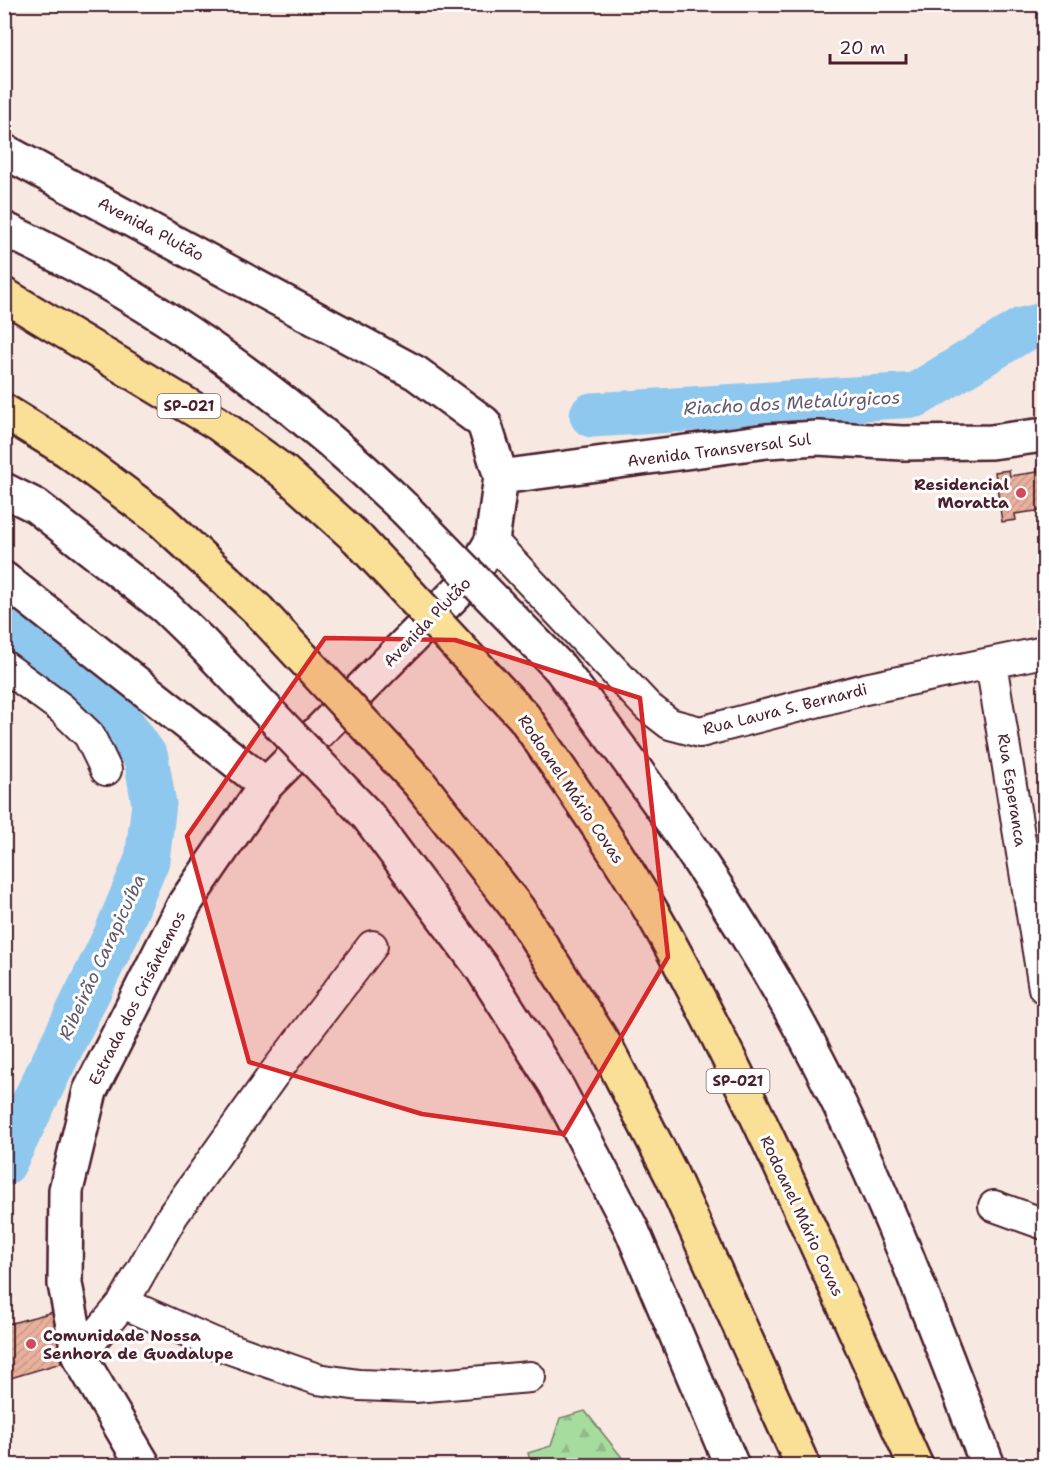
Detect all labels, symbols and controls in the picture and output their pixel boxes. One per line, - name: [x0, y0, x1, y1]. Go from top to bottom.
- scale bar: [830, 27, 906, 65]
- text: 20 m: [839, 36, 885, 60]
- street label: Avenida Plutão: [94, 192, 208, 266]
- water label: Riacho dos Metalúrgicos: [683, 385, 901, 421]
- road number: SP-021: [158, 394, 220, 418]
- street label: Avenida Transversal Sul: [626, 428, 812, 472]
- place label: Residencial Moratta: [914, 474, 1009, 513]
- marker: Residencial Moratta: [1014, 486, 1028, 500]
- street label: Avenida Plutão: [379, 573, 475, 671]
- street label: Rua Laura S. Bernardi: [701, 678, 869, 740]
- street label: Rodoanel Mário Covas: [513, 710, 629, 868]
- street label: Rua Esperanca: [993, 732, 1031, 848]
- water label: Ribeirão Carapicuíba: [53, 870, 151, 1044]
- street label: Estrada dos Crisântemos: [84, 907, 190, 1089]
- road number: SP-021: [706, 1069, 770, 1093]
- street label: Rodoanel Mário Covas: [755, 1132, 849, 1300]
- place label: Comunidade Nossa Senhora de Guadalupe: [43, 1325, 234, 1364]
- marker: Comunidade Nossa Senhora de Guadalupe: [24, 1337, 38, 1351]

